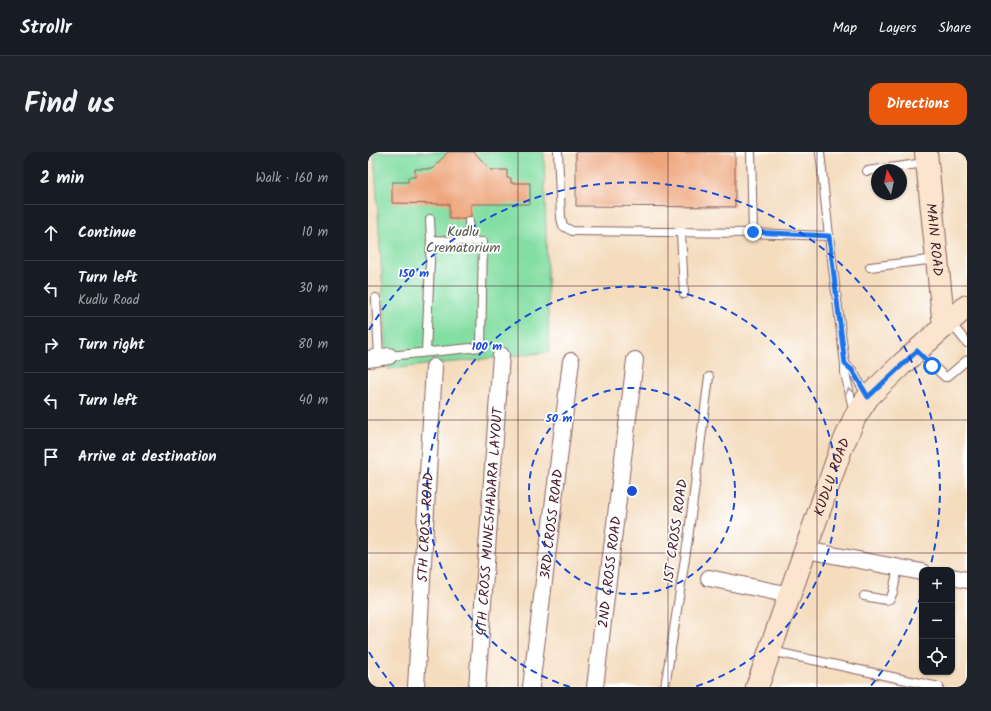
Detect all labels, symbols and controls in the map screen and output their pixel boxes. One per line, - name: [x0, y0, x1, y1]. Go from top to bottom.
- text: Strollr: [20, 13, 72, 43]
- text: Map: [833, 17, 857, 39]
- text: Layers: [879, 17, 917, 39]
- text: Share: [939, 17, 971, 39]
- text: Find us: [24, 82, 115, 127]
- button: Directions: [869, 83, 967, 125]
- north arrow: [871, 164, 907, 200]
- text: 2 min: [40, 165, 84, 192]
- text: Walk · 160 m: [256, 168, 328, 189]
- street label: MAIN ROAD: [919, 202, 949, 277]
- text: Continue: [78, 221, 136, 245]
- park label: Kudlu Crematorium: [426, 221, 500, 259]
- icon: ahead: [40, 222, 62, 244]
- text: 10 m: [302, 222, 328, 243]
- route end: [744, 223, 762, 241]
- text: 150 m: [399, 264, 429, 283]
- text: Turn left: [78, 266, 138, 290]
- icon: left: [40, 278, 62, 300]
- text: 30 m: [299, 278, 328, 299]
- text: Kudlu Road: [78, 290, 139, 311]
- text: Turn right: [78, 333, 145, 357]
- icon: right: [40, 334, 62, 356]
- text: 80 m: [298, 334, 328, 355]
- text: 100 m: [472, 337, 502, 356]
- route start: [923, 357, 941, 375]
- one-way arrow: [845, 388, 853, 394]
- text: Turn left: [78, 389, 138, 413]
- icon: left: [40, 390, 62, 412]
- text: 40 m: [299, 390, 328, 411]
- street label: 4TH CROSS MUNESHAWARA LAYOUT: [471, 405, 509, 636]
- text: 50 m: [545, 409, 573, 428]
- street label: KUDLU ROAD: [808, 435, 857, 519]
- text: Arrive at destination: [78, 445, 217, 469]
- icon: arrive: [40, 446, 62, 468]
- street label: 3RD CROSS ROAD: [534, 468, 570, 581]
- street label: 5TH CROSS ROAD: [412, 472, 440, 583]
- street label: 1ST CROSS ROAD: [658, 478, 694, 585]
- centre of rings: [625, 484, 639, 498]
- street label: 2ND CROSS ROAD: [592, 515, 628, 629]
- map controls: [919, 567, 955, 675]
- button: +: [919, 567, 955, 603]
- button: −: [919, 603, 955, 639]
- button: locate: [919, 639, 955, 675]

